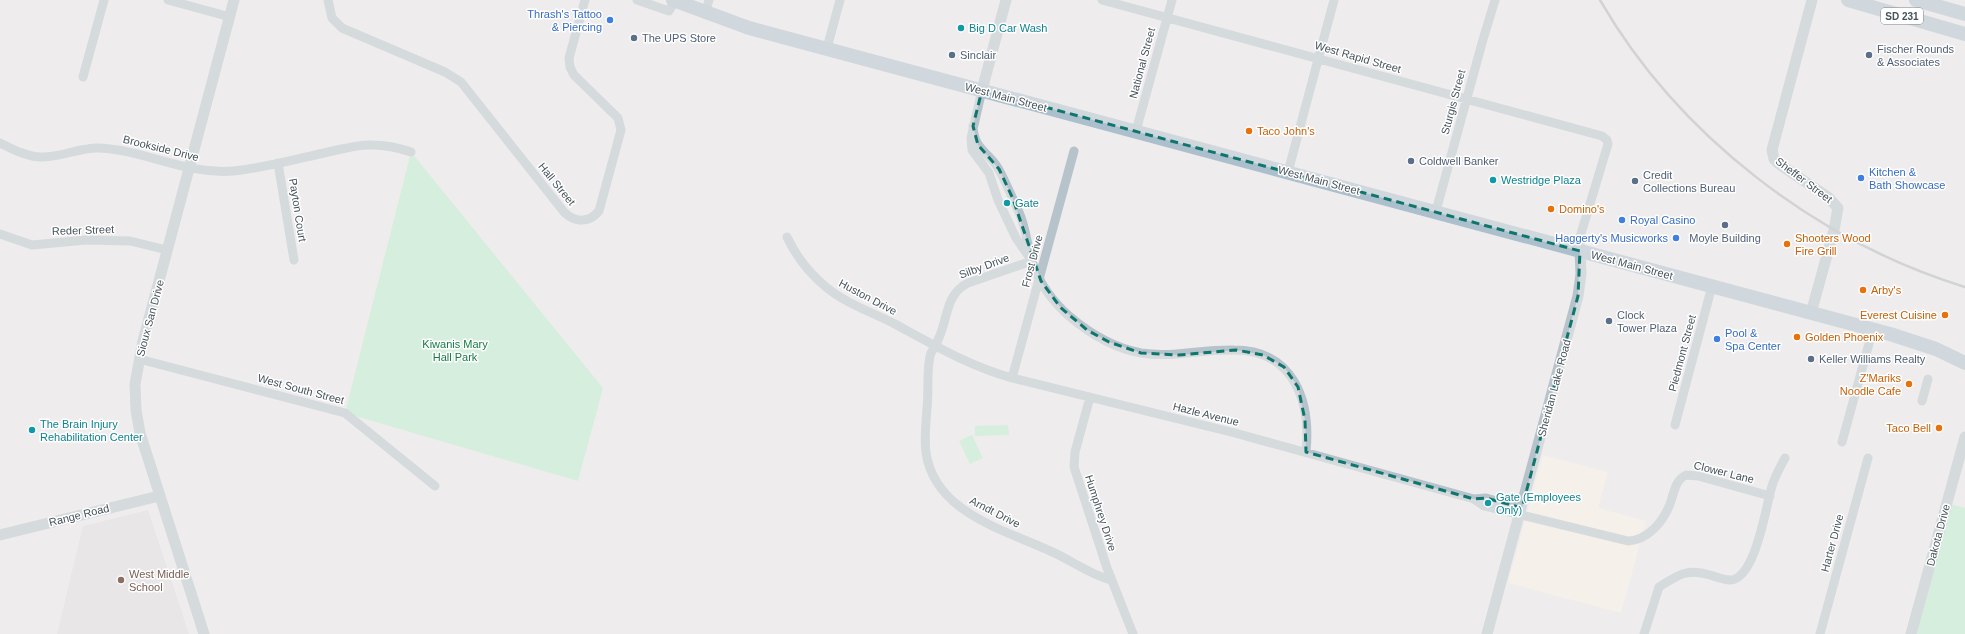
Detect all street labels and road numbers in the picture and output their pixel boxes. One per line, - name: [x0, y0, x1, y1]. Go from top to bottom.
- road number: SD 231: [1881, 8, 1923, 24]
- street label: National Street: [1127, 26, 1157, 100]
- street label: West Rapid Street: [1314, 39, 1402, 75]
- street label: Sturgis Street: [1439, 68, 1467, 136]
- street label: West Main Street: [964, 80, 1048, 114]
- street label: Brookside Drive: [122, 133, 200, 163]
- street label: Sheffer Street: [1773, 155, 1835, 205]
- street label: Hall Street: [536, 160, 578, 208]
- street label: West Main Street: [1277, 163, 1361, 197]
- street label: Payton Court: [287, 177, 309, 243]
- street label: Reder Street: [52, 223, 114, 237]
- street label: Frost Drive: [1019, 233, 1045, 289]
- street label: West Main Street: [1590, 248, 1674, 282]
- street label: Silby Drive: [957, 251, 1011, 281]
- street label: Huston Drive: [837, 277, 899, 317]
- street label: Sioux San Drive: [134, 278, 166, 358]
- street label: Piedmont Street: [1666, 313, 1698, 393]
- street label: Sheridan Lake Road: [1535, 338, 1573, 438]
- street label: West South Street: [256, 372, 346, 406]
- street label: Hazle Avenue: [1172, 400, 1240, 428]
- street label: Clower Lane: [1693, 459, 1755, 485]
- street label: Humphrey Drive: [1083, 473, 1119, 553]
- street label: Arndt Drive: [968, 494, 1022, 530]
- street label: Range Road: [48, 502, 110, 528]
- street label: Dakota Drive: [1924, 503, 1952, 567]
- street label: Harter Drive: [1819, 513, 1845, 573]

